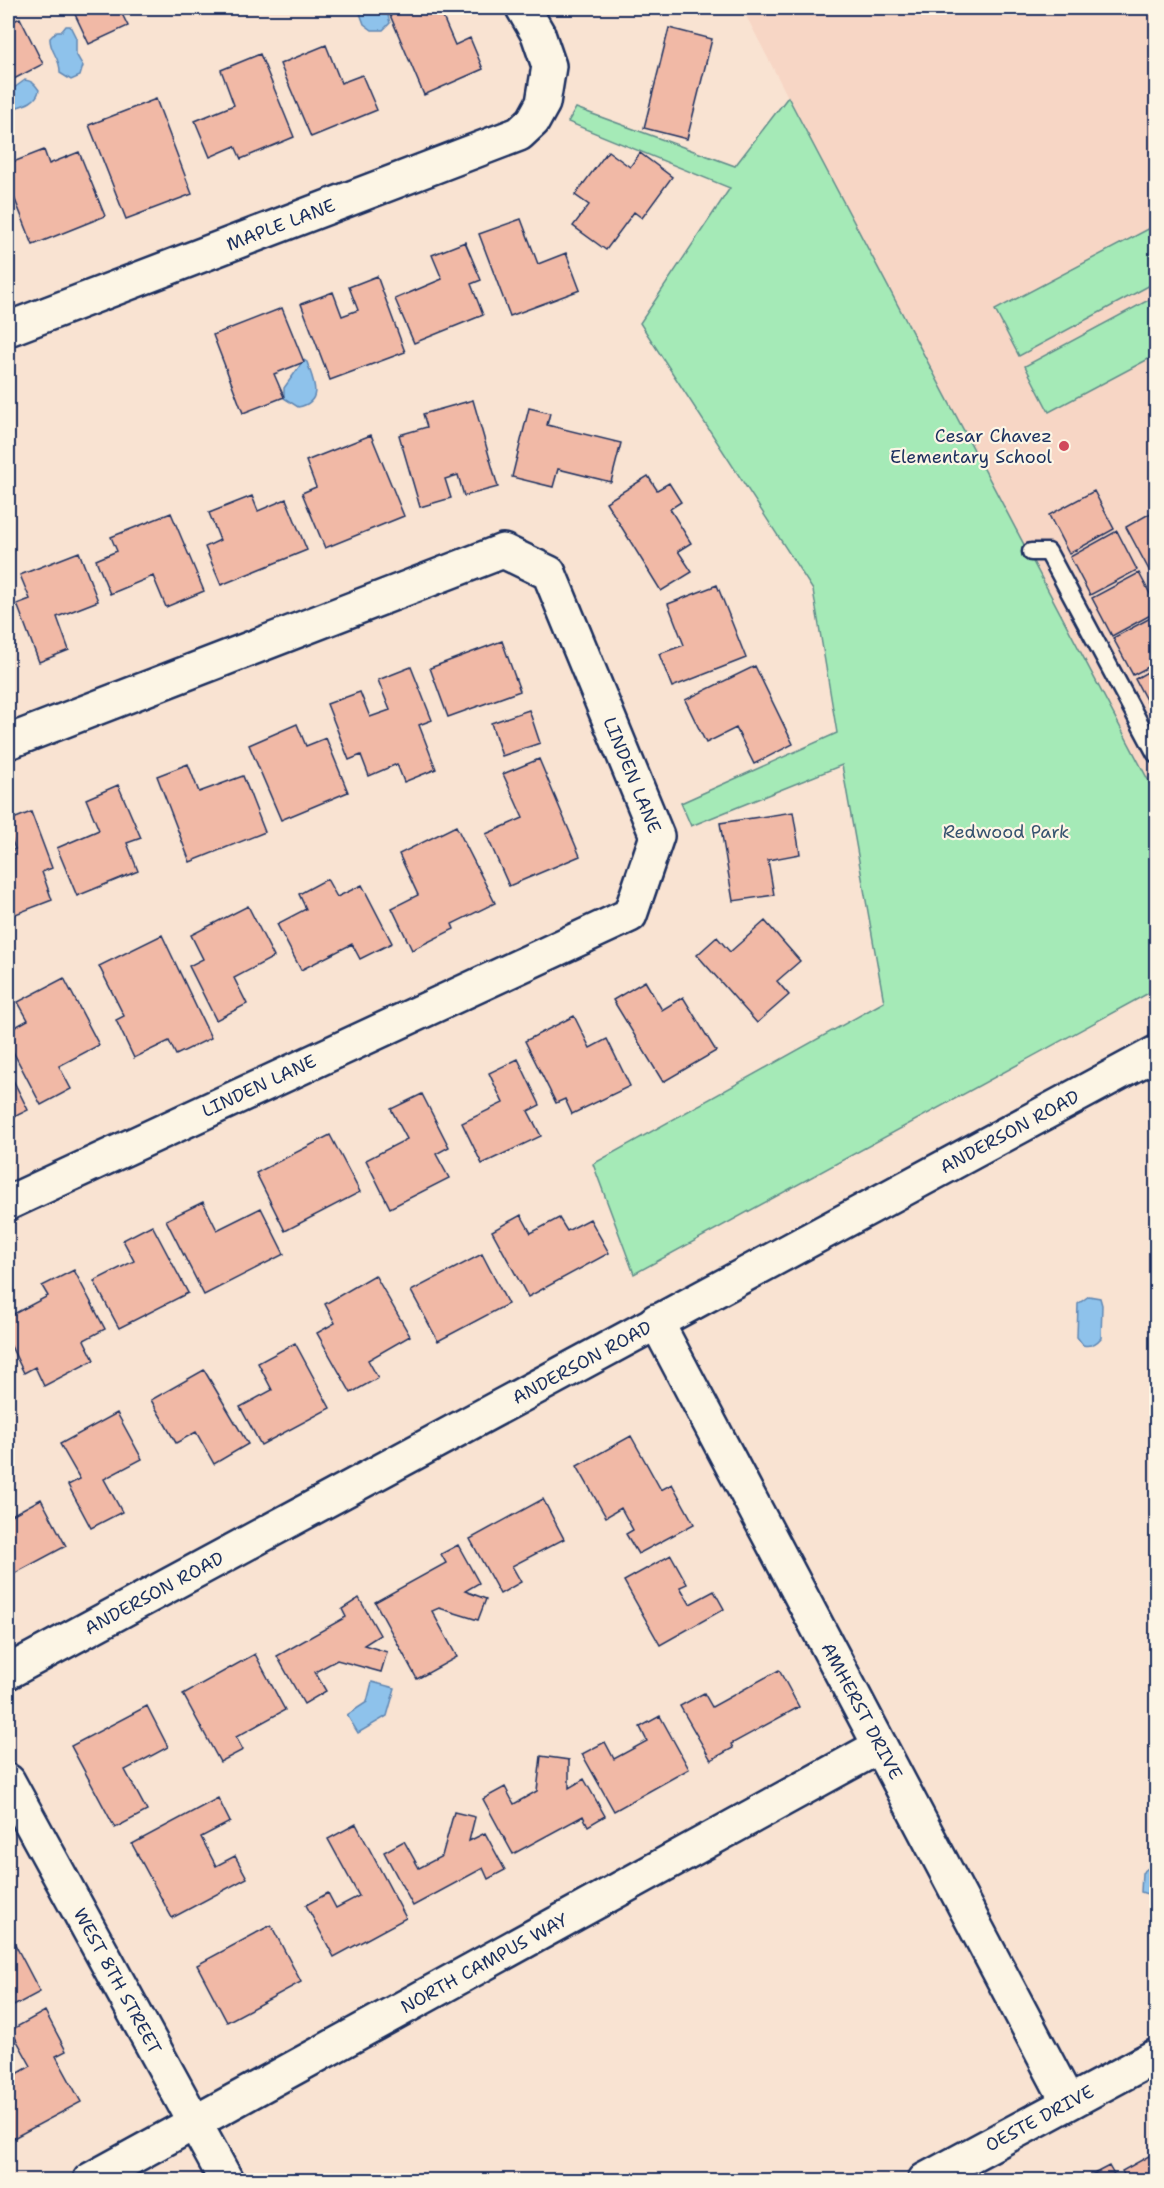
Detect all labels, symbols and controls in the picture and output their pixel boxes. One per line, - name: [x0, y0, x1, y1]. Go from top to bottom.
- street label: MAPLE LANE: [223, 193, 339, 257]
- place label: Cesar Chavez Elementary School: [890, 424, 1053, 469]
- marker: Cesar Chavez Elementary School: [1057, 439, 1071, 453]
- street label: LINDEN LANE: [597, 713, 667, 837]
- park label: Redwood Park: [943, 820, 1069, 844]
- street label: LINDEN LANE: [198, 1049, 320, 1123]
- street label: ANDERSON ROAD: [936, 1085, 1084, 1179]
- street label: ANDERSON ROAD: [508, 1315, 656, 1410]
- street label: ANDERSON ROAD: [80, 1546, 228, 1641]
- street label: AMHERST DRIVE: [816, 1638, 908, 1784]
- street label: WEST 8TH STREET: [68, 1904, 167, 2058]
- street label: NORTH CAMPUS WAY: [396, 1908, 573, 2019]
- street label: OESTE DRIVE: [981, 2080, 1098, 2157]

